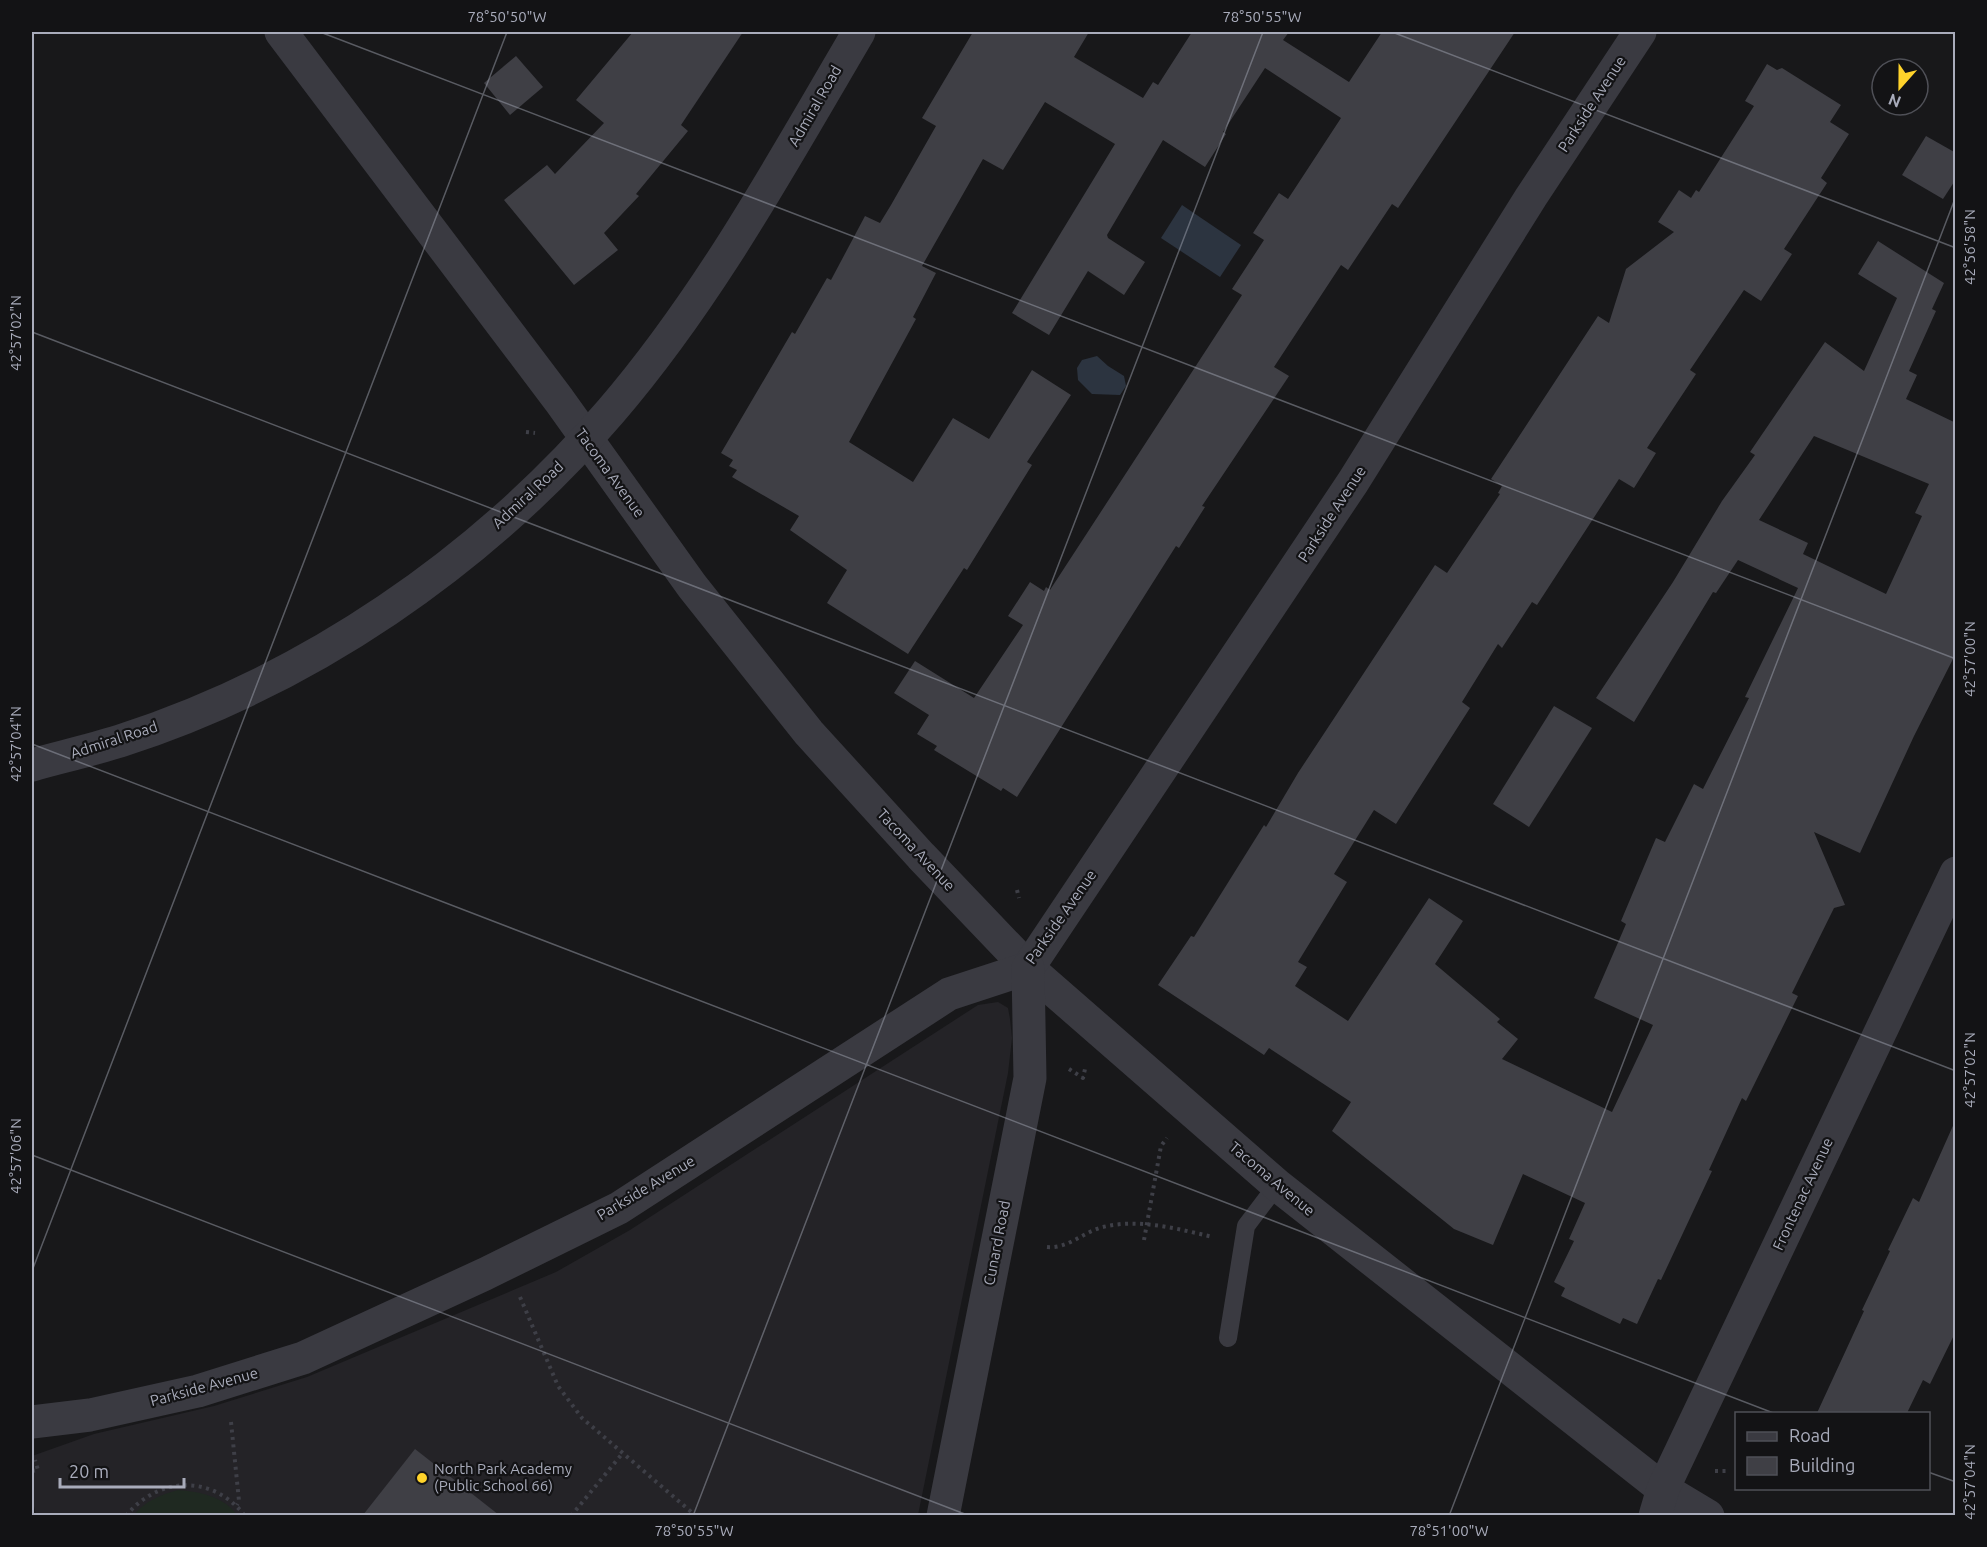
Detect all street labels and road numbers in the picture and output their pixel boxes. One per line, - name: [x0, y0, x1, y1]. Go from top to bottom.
- street label: Parkside Avenue: [1554, 53, 1629, 155]
- street label: Admiral Road: [785, 62, 845, 149]
- street label: Tacoma Avenue: [572, 425, 648, 520]
- street label: Admiral Road: [489, 458, 567, 532]
- street label: Parkside Avenue: [1294, 463, 1369, 565]
- street label: Admiral Road: [68, 717, 159, 762]
- street label: Tacoma Avenue: [874, 805, 959, 894]
- street label: Parkside Avenue: [1022, 866, 1099, 967]
- street label: Frontenac Avenue: [1769, 1135, 1836, 1253]
- street label: Tacoma Avenue: [1226, 1138, 1318, 1219]
- street label: Parkside Avenue: [594, 1152, 698, 1223]
- street label: Cunard Road: [980, 1199, 1013, 1287]
- street label: Parkside Avenue: [148, 1364, 260, 1409]

